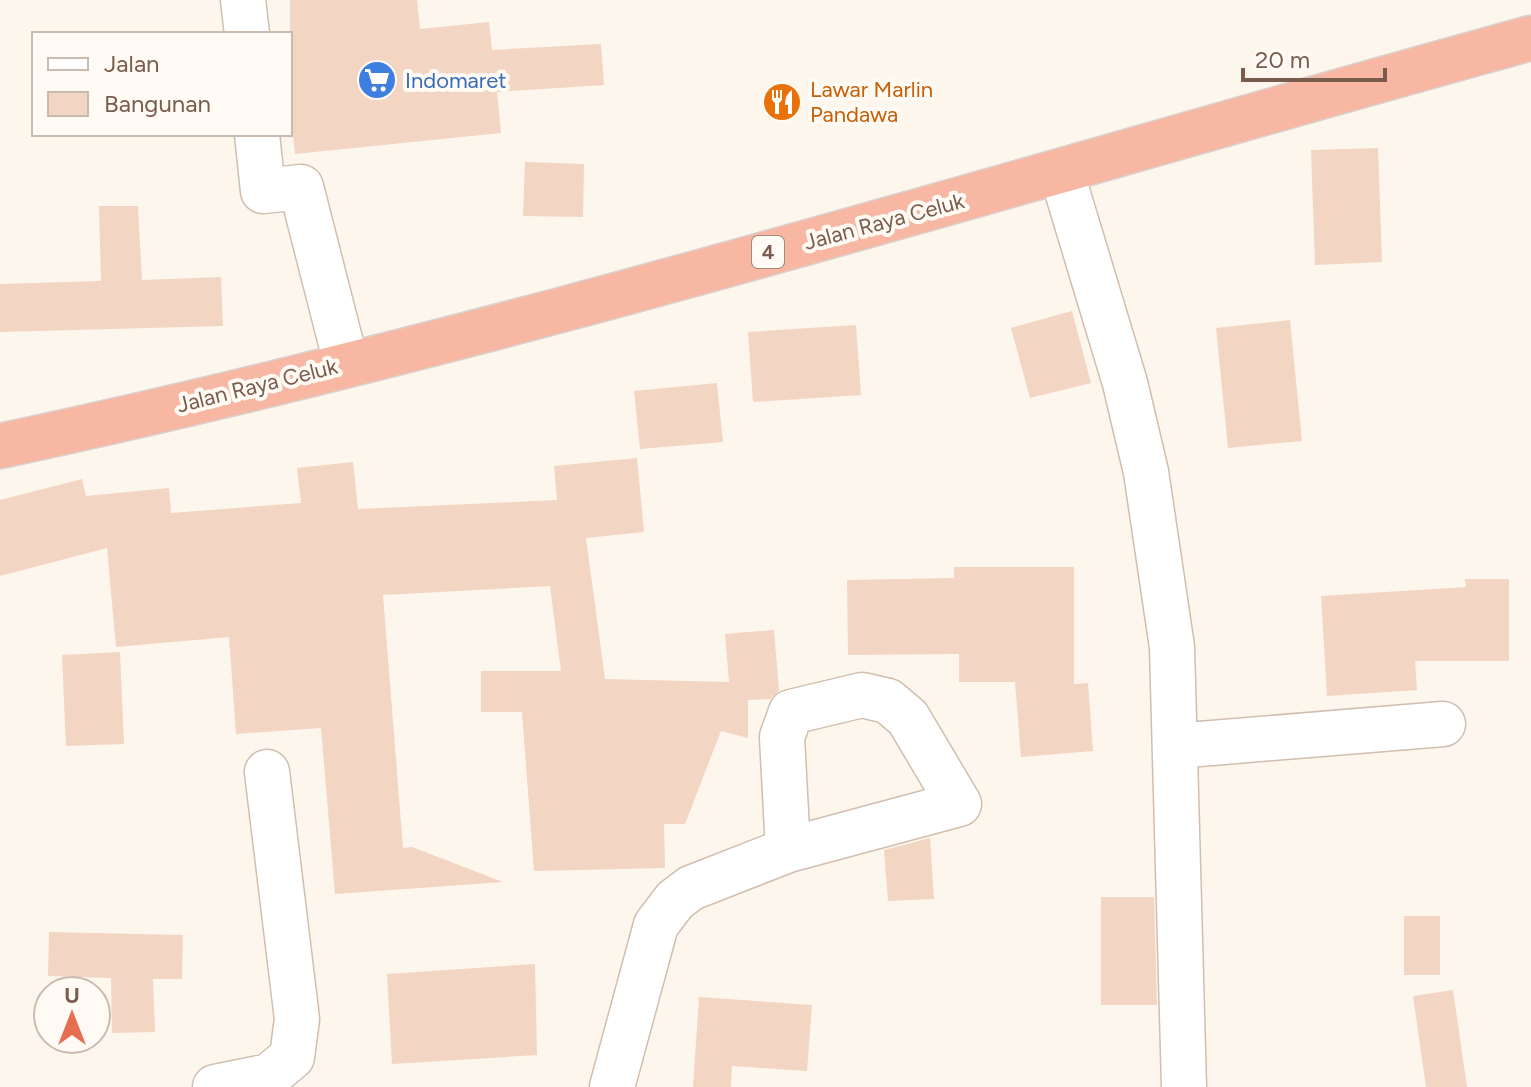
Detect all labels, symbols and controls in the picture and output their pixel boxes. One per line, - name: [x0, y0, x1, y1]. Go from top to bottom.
- legend: [32, 32, 292, 136]
- scale bar: [1243, 32, 1385, 82]
- text: 20 m: [1255, 45, 1310, 74]
- text: Jalan: [104, 49, 160, 78]
- supermarket icon: Indomaret: [356, 59, 398, 101]
- place label: Indomaret: [405, 67, 507, 94]
- place label: Lawar Marlin Pandawa: [810, 76, 933, 128]
- restaurant icon: Lawar Marlin Pandawa: [761, 81, 803, 123]
- text: Bangunan: [104, 89, 211, 118]
- street label: Jalan Raya Celuk: [801, 187, 968, 256]
- road number: 4: [752, 236, 784, 268]
- street label: Jalan Raya Celuk: [174, 352, 341, 419]
- north arrow: [32, 975, 112, 1055]
- text: U: [64, 982, 80, 1009]

